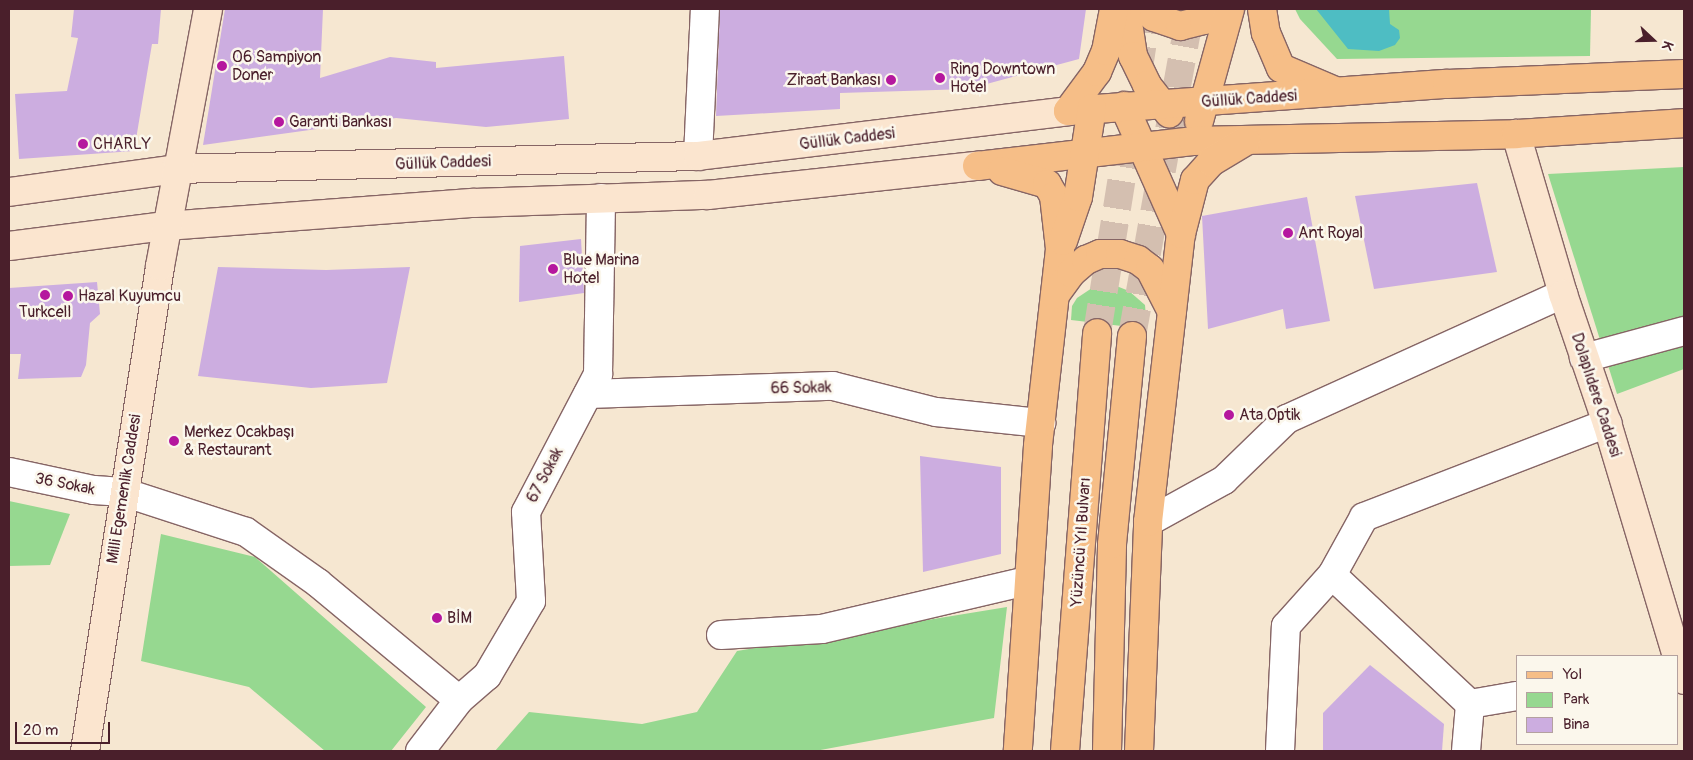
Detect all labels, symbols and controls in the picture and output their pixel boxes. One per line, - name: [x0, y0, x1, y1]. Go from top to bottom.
- north arrow: [1628, 15, 1678, 65]
- text: K: [1658, 39, 1677, 53]
- place label: 06 Sampiyon Doner: [232, 47, 321, 85]
- place label: Ring Downtown Hotel: [950, 59, 1055, 97]
- marker: 06 Sampiyon Doner: [216, 60, 228, 72]
- place label: Ziraat Bankası: [787, 70, 881, 90]
- marker: Ring Downtown Hotel: [934, 72, 946, 84]
- marker: Ziraat Bankası: [885, 74, 897, 86]
- street label: Güllük Caddesi: [1200, 86, 1298, 112]
- place label: Garanti Bankası: [289, 112, 392, 132]
- marker: Garanti Bankası: [273, 116, 285, 128]
- street label: Güllük Caddesi: [798, 124, 896, 154]
- place label: CHARLY: [93, 134, 151, 154]
- marker: CHARLY: [77, 138, 89, 150]
- street label: Güllük Caddesi: [395, 152, 491, 174]
- place label: Ant Royal: [1298, 223, 1363, 243]
- marker: Ant Royal: [1282, 227, 1294, 239]
- place label: Blue Marina Hotel: [563, 250, 639, 288]
- marker: Blue Marina Hotel: [547, 263, 559, 275]
- place label: Hazal Kuyumcu: [78, 286, 181, 306]
- marker: Turkcell: [39, 289, 51, 301]
- marker: Hazal Kuyumcu: [62, 290, 74, 302]
- place label: Turkcell: [19, 302, 71, 322]
- street label: Dolaplıdere Caddesi: [1567, 331, 1625, 459]
- street label: 66 Sokak: [770, 378, 832, 398]
- place label: Ata Optik: [1239, 405, 1300, 425]
- marker: Ata Optik: [1223, 409, 1235, 421]
- street label: Milli Egemenlik Caddesi: [103, 413, 145, 565]
- place label: Merkez Ocakbaşı & Restaurant: [184, 422, 295, 460]
- marker: Merkez Ocakbaşı & Restaurant: [168, 435, 180, 447]
- street label: 67 Sokak: [522, 444, 568, 506]
- street label: 36 Sokak: [34, 469, 96, 499]
- street label: Yüzüncü Yıl Bulvarı: [1067, 477, 1095, 607]
- place label: BİM: [447, 608, 472, 628]
- marker: BİM: [431, 612, 443, 624]
- legend: [1516, 655, 1678, 745]
- text: Yol: [1563, 665, 1582, 684]
- text: Park: [1563, 690, 1589, 709]
- scale bar: [18, 712, 112, 744]
- text: Bina: [1563, 715, 1589, 734]
- text: 20 m: [23, 721, 58, 740]

